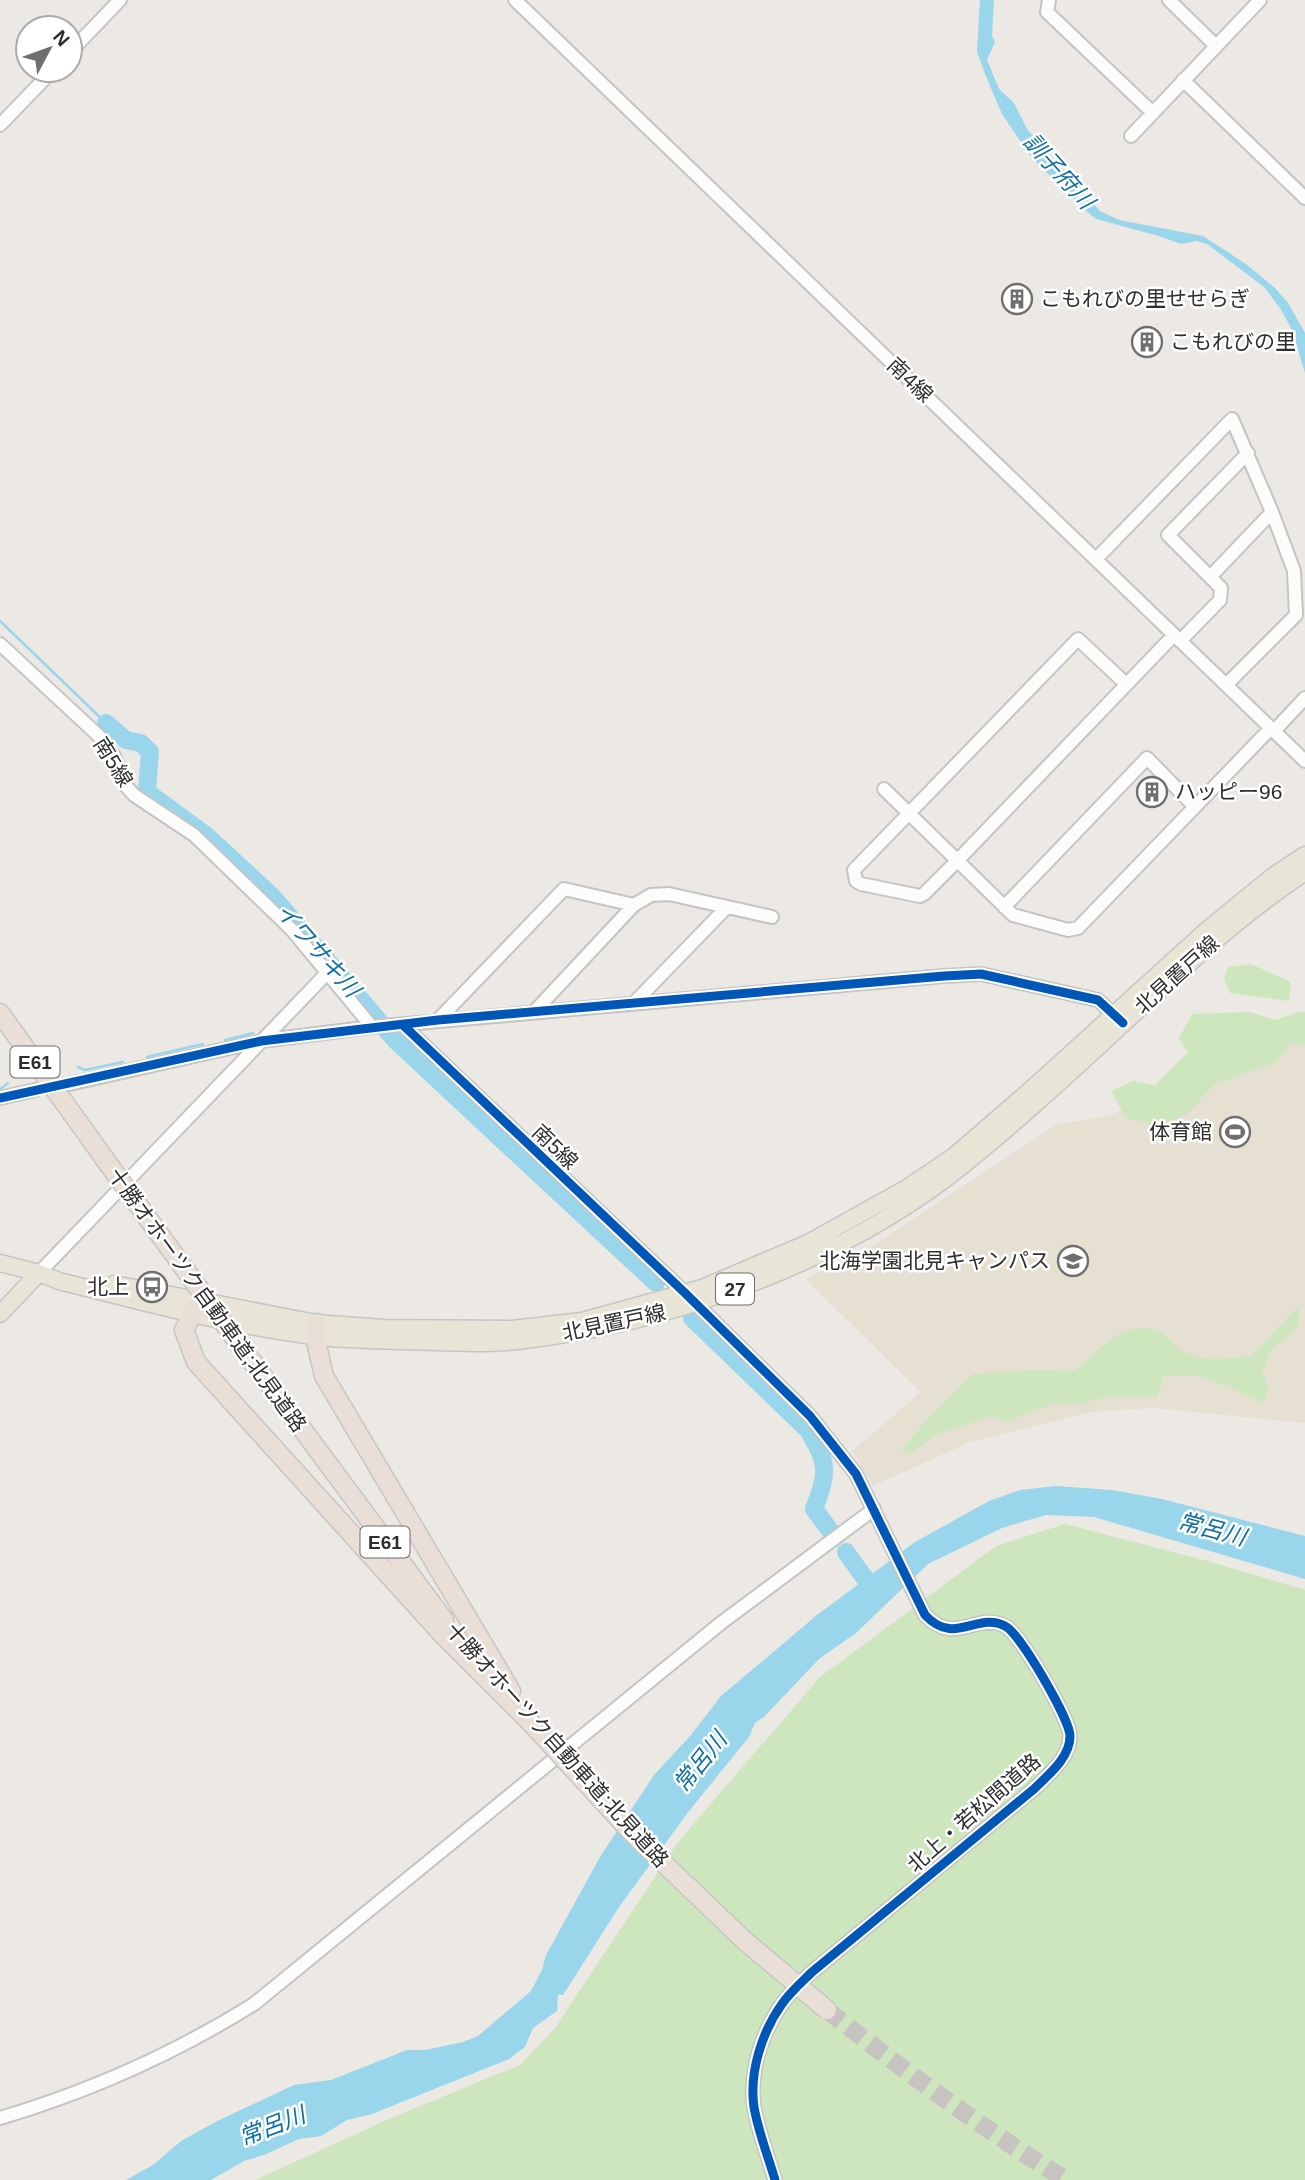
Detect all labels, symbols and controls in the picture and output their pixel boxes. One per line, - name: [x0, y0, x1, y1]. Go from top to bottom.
- north arrow: [14, 14, 84, 84]
- text: N: [49, 26, 74, 50]
- water label: 訓子府川: [1019, 128, 1101, 216]
- building icon: こもれびの里せせらぎ: [1000, 282, 1034, 316]
- place label: こもれびの里せせらぎ: [1040, 287, 1250, 310]
- building icon: こもれびの里: [1130, 325, 1164, 359]
- place label: こもれびの里: [1170, 330, 1296, 353]
- street label: 南4線: [883, 353, 938, 407]
- street label: 南5線: [89, 733, 137, 791]
- building icon: ハッピー96: [1135, 775, 1169, 809]
- place label: ハッピー96: [1175, 780, 1282, 803]
- water label: イワサキ川: [270, 898, 368, 1004]
- street label: 北見置戸線: [1130, 931, 1223, 1018]
- road number: E61: [10, 1046, 60, 1078]
- sports icon: 体育館: [1218, 1115, 1252, 1149]
- street label: 南5線: [528, 1120, 583, 1174]
- place label: 体育館: [1149, 1120, 1212, 1143]
- street label: 十勝オホーツク自動車道;北見道路: [104, 1163, 311, 1436]
- school or university icon: 北海学園北見キャンパス: [1056, 1244, 1090, 1278]
- place label: 北海学園北見キャンパス: [819, 1249, 1050, 1272]
- bus stop icon: 北上: [135, 1270, 169, 1304]
- road number: 27: [716, 1274, 754, 1304]
- place label: 北上: [87, 1275, 129, 1298]
- street label: 北見置戸線: [560, 1300, 668, 1345]
- water label: 常呂川: [1175, 1508, 1252, 1551]
- road number: E61: [360, 1526, 410, 1558]
- street label: 十勝オホーツク自動車道;北見道路: [442, 1618, 673, 1871]
- water label: 常呂川: [668, 1725, 734, 1797]
- street label: 北上・若松間道路: [903, 1749, 1045, 1876]
- water label: 常呂川: [235, 2100, 312, 2151]

